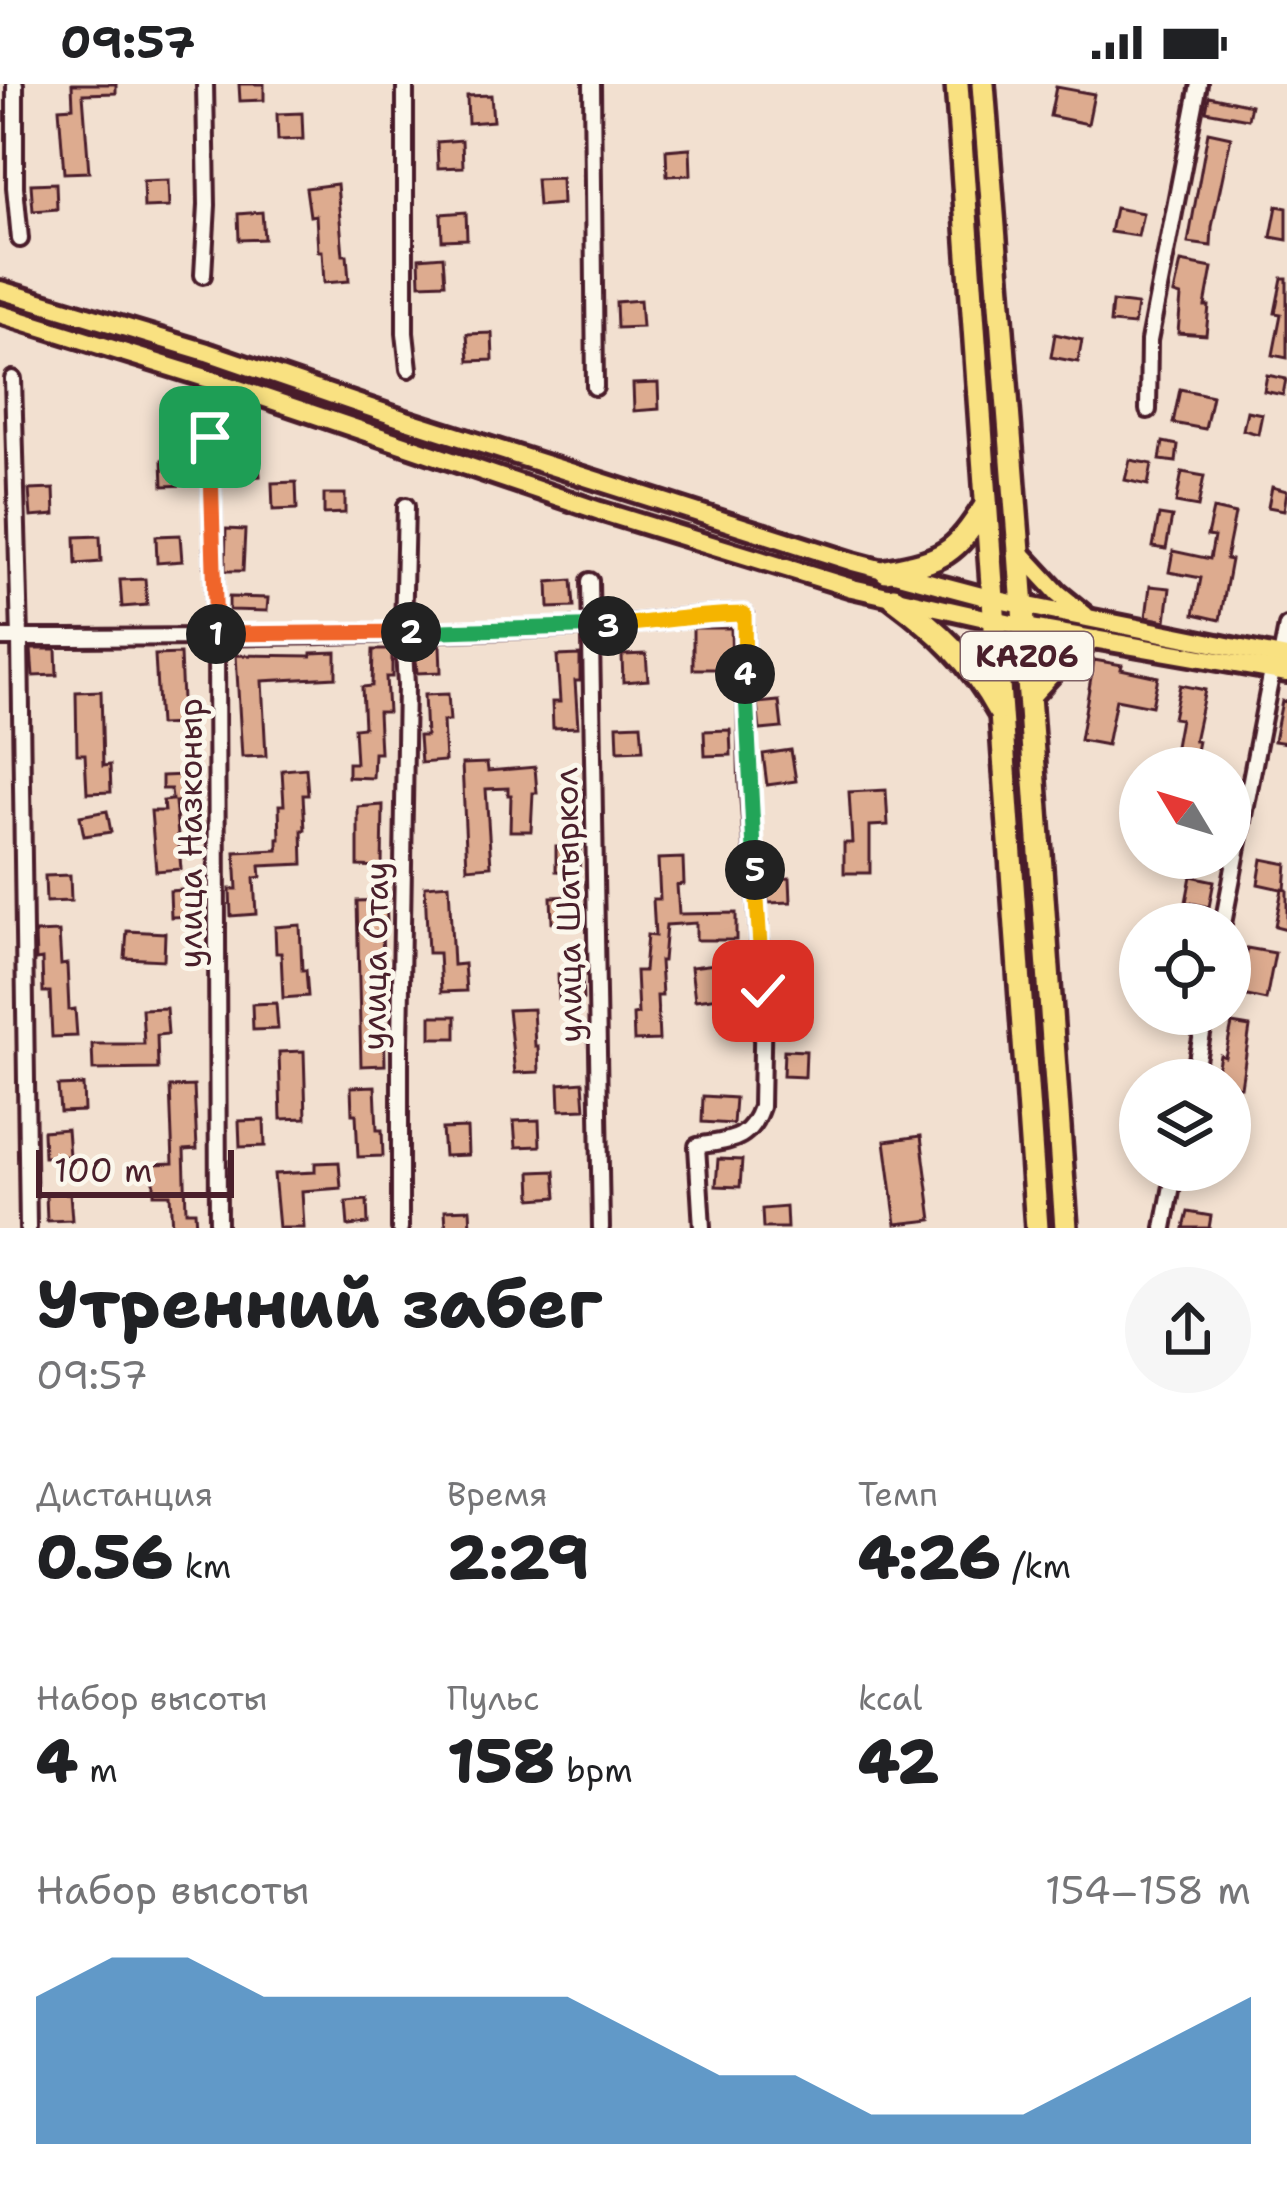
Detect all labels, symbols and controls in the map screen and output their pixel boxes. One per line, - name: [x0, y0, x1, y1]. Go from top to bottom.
- text: 09:57: [60, 12, 195, 72]
- pin: [159, 386, 261, 488]
- icon: arrive: [177, 404, 243, 470]
- pin: 3: [578, 596, 638, 656]
- pin: 2: [381, 602, 441, 662]
- text: 3: [596, 603, 620, 648]
- pin: 1: [186, 604, 246, 664]
- text: 2: [399, 609, 423, 654]
- text: 1: [208, 611, 224, 656]
- road number: KАZ06: [961, 632, 1093, 680]
- pin: 4: [715, 644, 775, 704]
- text: 4: [733, 651, 757, 696]
- street label: улица Назконыр: [168, 698, 213, 968]
- north arrow: [1119, 747, 1251, 879]
- map controls: [1119, 747, 1251, 1191]
- street label: улица Шатыркол: [543, 767, 593, 1043]
- pin: 5: [725, 840, 785, 900]
- text: 5: [745, 847, 765, 892]
- street label: улица Отау: [351, 861, 399, 1051]
- button: locate: [1119, 903, 1251, 1035]
- pin: [712, 940, 814, 1042]
- icon: check: [730, 958, 796, 1024]
- button: layers: [1119, 1059, 1251, 1191]
- scale bar: [36, 1144, 234, 1197]
- text: 100 m: [54, 1148, 153, 1193]
- text: Утренний забег: [36, 1260, 602, 1348]
- button: share: [1125, 1267, 1251, 1393]
- text: 09:57: [36, 1349, 148, 1401]
- text: Дистанция: [36, 1472, 213, 1517]
- text: Время: [447, 1472, 548, 1517]
- text: Темп: [858, 1472, 938, 1517]
- text: 0.56: [36, 1517, 173, 1597]
- text: 2:29: [447, 1517, 589, 1597]
- text: 4:26: [858, 1517, 1001, 1597]
- text: km: [173, 1544, 231, 1589]
- text: /km: [1001, 1544, 1071, 1589]
- text: Набор высоты: [36, 1676, 268, 1721]
- text: Пульс: [447, 1676, 540, 1721]
- text: kcal: [858, 1676, 922, 1721]
- text: 4: [36, 1721, 78, 1801]
- text: 158: [447, 1721, 555, 1801]
- text: 42: [858, 1721, 939, 1801]
- text: m: [78, 1748, 118, 1793]
- text: bpm: [555, 1748, 633, 1793]
- text: Набор высоты: [36, 1864, 310, 1916]
- text: 154–158 m: [1045, 1864, 1251, 1916]

